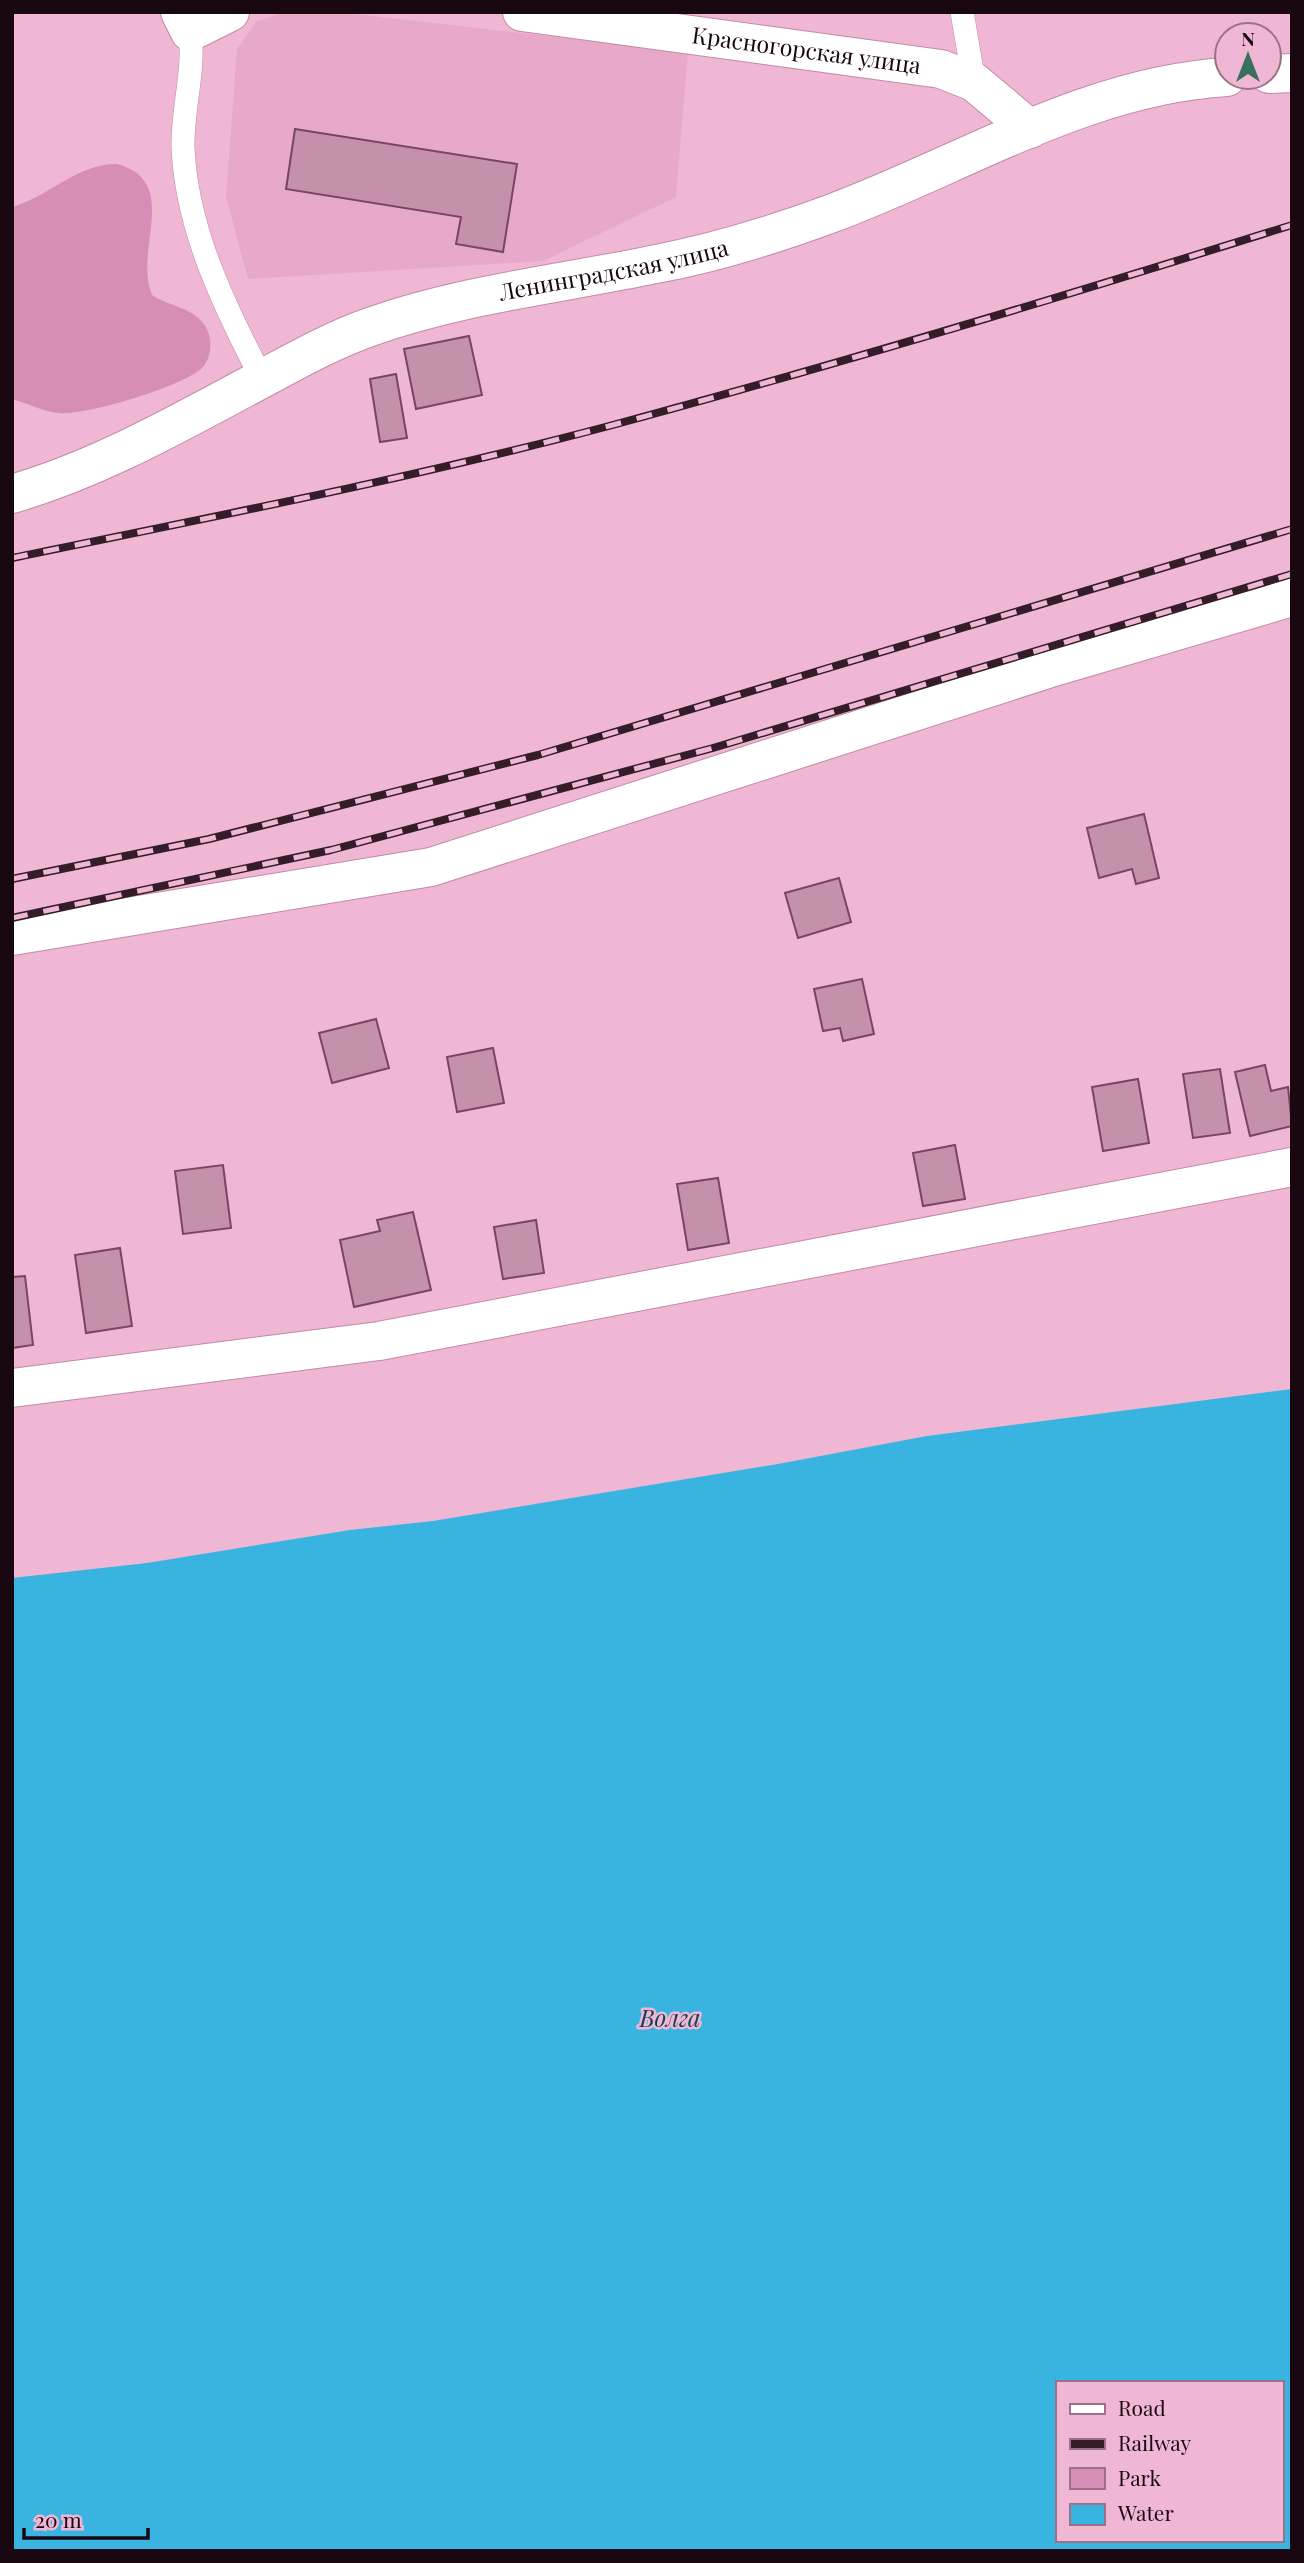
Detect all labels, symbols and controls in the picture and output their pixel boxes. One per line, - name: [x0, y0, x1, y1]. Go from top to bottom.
- street label: Красногорская улица: [690, 18, 924, 80]
- north arrow: [1213, 21, 1283, 91]
- text: N: [1241, 25, 1255, 51]
- street label: Ленинградская улица: [495, 231, 732, 307]
- water label: Волга: [638, 2001, 701, 2033]
- legend: [1056, 2381, 1283, 2542]
- text: Road: [1118, 2393, 1166, 2421]
- text: Railway: [1118, 2428, 1192, 2456]
- text: Park: [1118, 2463, 1162, 2491]
- scale bar: [24, 2496, 149, 2540]
- text: Water: [1117, 2498, 1174, 2526]
- text: 20 m: [35, 2505, 82, 2533]

